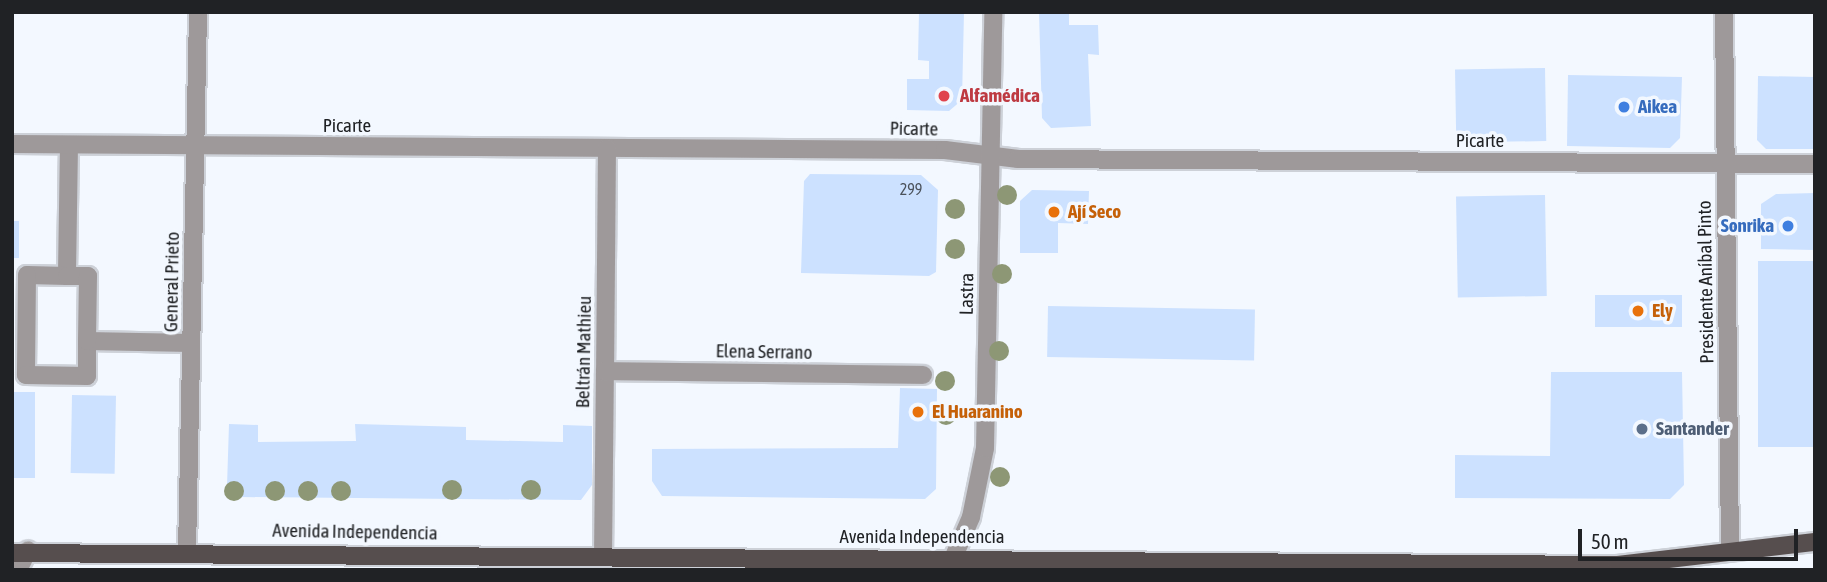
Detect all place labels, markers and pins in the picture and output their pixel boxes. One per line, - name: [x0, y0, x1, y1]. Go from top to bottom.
- place label: Alfamédica: [960, 85, 1040, 107]
- marker: Alfamédica: [934, 86, 954, 106]
- place label: Aikea: [1638, 96, 1677, 118]
- marker: Aikea: [1616, 99, 1632, 115]
- place label: Ají Seco: [1068, 201, 1121, 223]
- marker: Ají Seco: [1046, 204, 1062, 220]
- place label: Sonrika: [1721, 215, 1774, 237]
- marker: Sonrika: [1780, 218, 1796, 234]
- place label: Ely: [1652, 300, 1673, 322]
- marker: Ely: [1630, 303, 1646, 319]
- place label: El Huaranino: [932, 401, 1023, 423]
- marker: El Huaranino: [910, 404, 926, 420]
- place label: Santander: [1656, 418, 1729, 440]
- marker: Santander: [1634, 421, 1650, 437]

